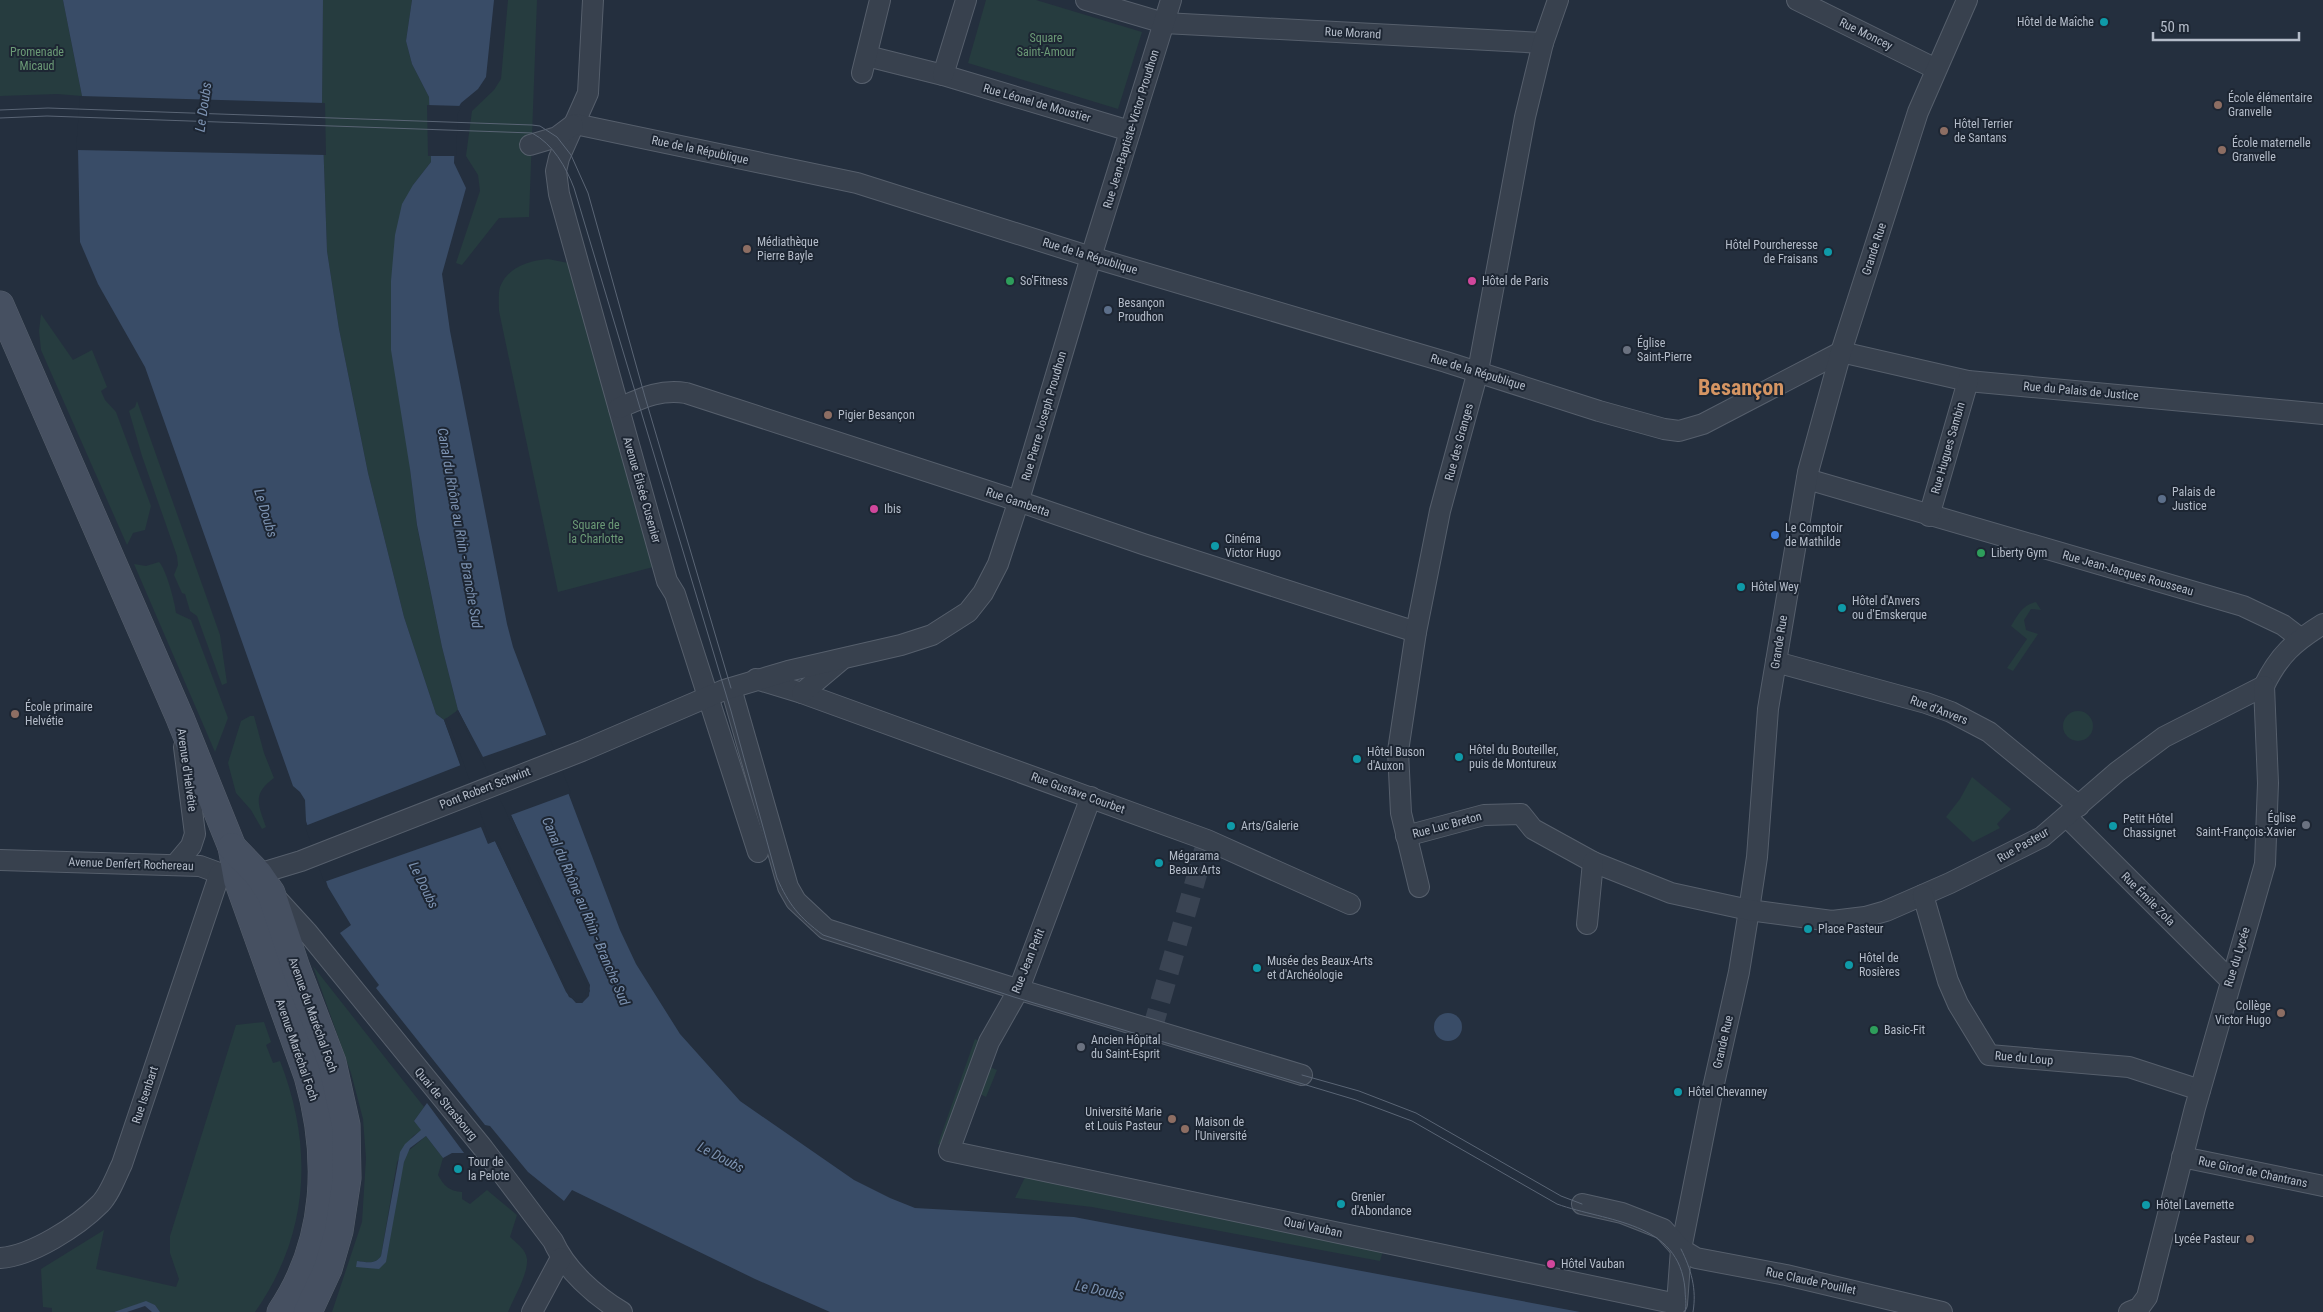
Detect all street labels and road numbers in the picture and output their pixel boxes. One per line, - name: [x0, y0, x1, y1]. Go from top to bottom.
- street label: Rue Moncey: [1837, 15, 1895, 53]
- street label: Rue Morand: [1324, 25, 1382, 41]
- street label: Rue Jean-Baptiste-Victor Proudhon: [1100, 48, 1162, 210]
- street label: Rue Léonel de Moustier: [982, 81, 1093, 125]
- street label: Rue de la République: [650, 133, 750, 167]
- street label: Grande Rue: [1859, 221, 1889, 277]
- street label: Rue de la République: [1041, 235, 1140, 277]
- street label: Rue Pierre Joseph Proudhon: [1019, 349, 1069, 482]
- street label: Rue de la République: [1429, 351, 1528, 393]
- street label: Rue du Palais de Justice: [2023, 379, 2140, 403]
- street label: Rue Hugues Sambin: [1928, 400, 1968, 496]
- street label: Rue des Granges: [1442, 402, 1476, 482]
- street label: Avenue Élisée Cusenier: [620, 435, 665, 545]
- street label: Rue Gambetta: [984, 485, 1052, 520]
- street label: Rue Jean-Jacques Rousseau: [2061, 548, 2195, 598]
- street label: Grande Rue: [1768, 614, 1790, 670]
- street label: Rue d'Anvers: [1908, 693, 1970, 727]
- street label: Avenue d'Helvétie: [174, 728, 200, 813]
- street label: Pont Robert Schwint: [437, 764, 533, 812]
- street label: Rue Gustave Courbet: [1029, 770, 1127, 817]
- street label: Rue Luc Breton: [1411, 809, 1483, 841]
- street label: Rue Pasteur: [1995, 825, 2051, 865]
- street label: Avenue Denfert Rochereau: [68, 855, 194, 873]
- street label: Rue Émile Zola: [2118, 869, 2179, 929]
- street label: Rue du Lycée: [2221, 925, 2253, 989]
- street label: Rue Jean Petit: [1009, 926, 1047, 995]
- street label: Avenue du Maréchal Foch: [286, 956, 340, 1075]
- street label: Avenue Maréchal Foch: [273, 997, 321, 1103]
- street label: Grande Rue: [1710, 1014, 1736, 1070]
- street label: Rue du Loup: [1994, 1048, 2054, 1068]
- street label: Rue Isenbart: [129, 1064, 161, 1126]
- street label: Quai de Strasbourg: [412, 1065, 480, 1143]
- street label: Rue Girod de Chantrans: [2197, 1154, 2309, 1190]
- street label: Quai Vauban: [1282, 1214, 1344, 1240]
- street label: Rue Claude Pouillet: [1765, 1265, 1858, 1297]

